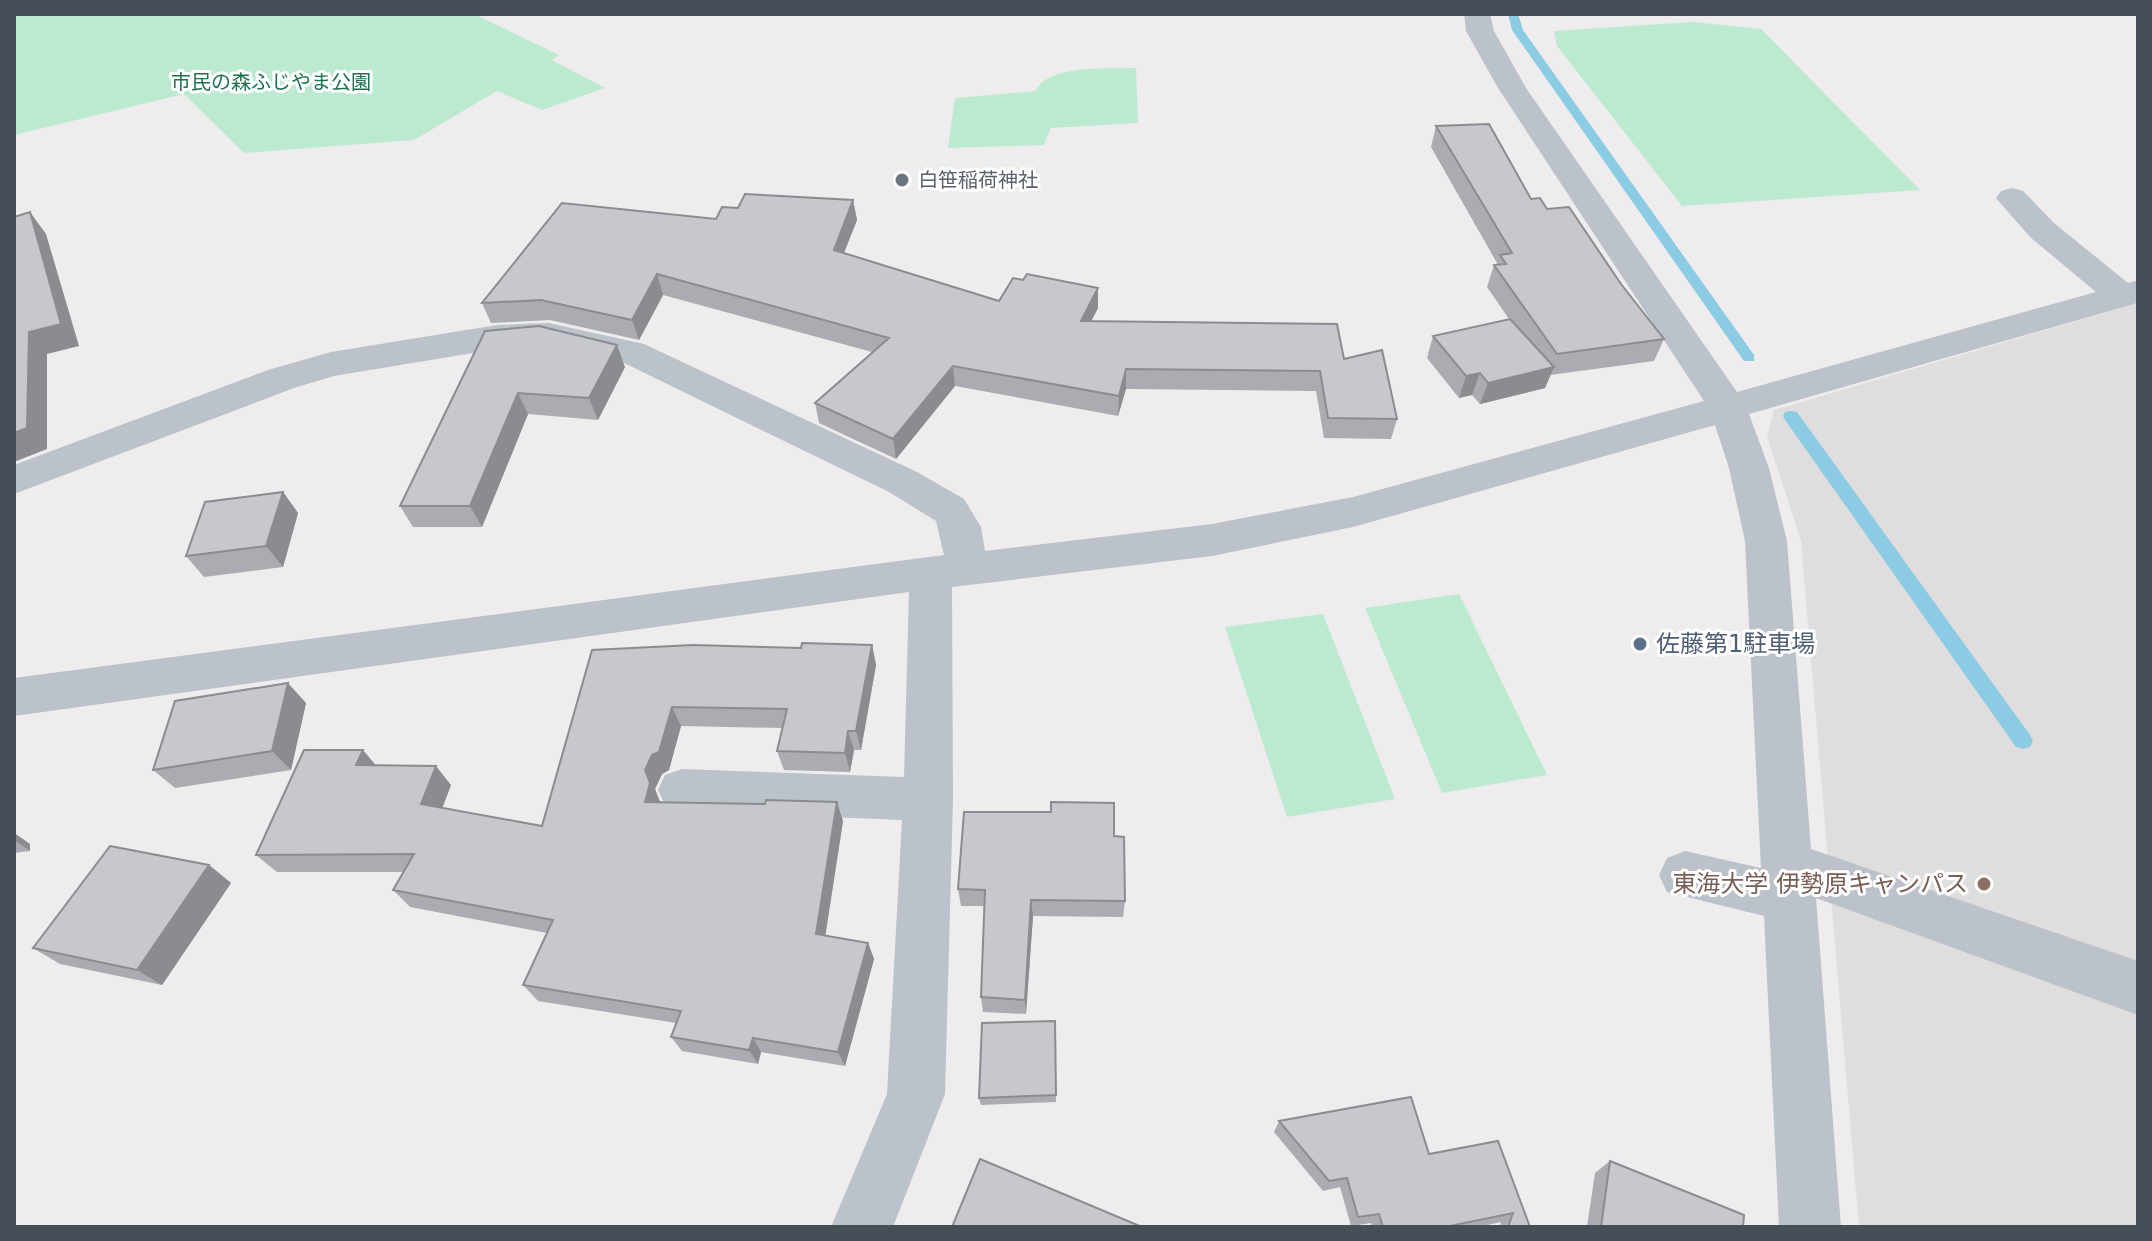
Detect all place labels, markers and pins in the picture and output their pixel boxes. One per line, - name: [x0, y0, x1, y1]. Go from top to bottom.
- place label: 白笹稲荷神社: [918, 168, 1038, 192]
- marker: 白笹稲荷神社: [893, 171, 911, 189]
- place label: 佐藤第1駐車場: [1656, 630, 1815, 658]
- marker: 佐藤第1駐車場: [1631, 635, 1649, 653]
- place label: 東海大学 伊勢原キャンパス: [1672, 870, 1968, 898]
- marker: 東海大学 伊勢原キャンパス: [1975, 875, 1993, 893]

